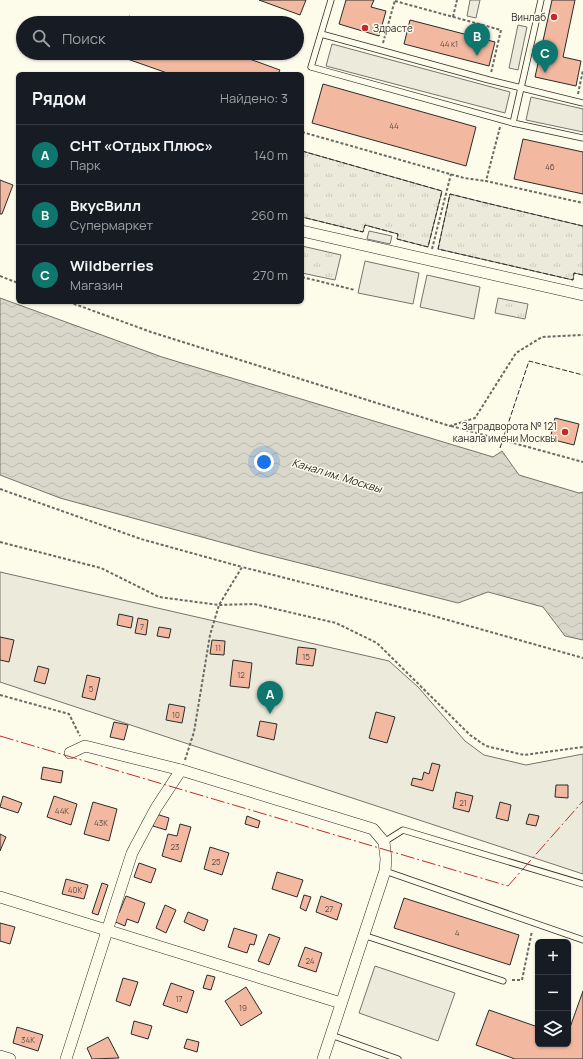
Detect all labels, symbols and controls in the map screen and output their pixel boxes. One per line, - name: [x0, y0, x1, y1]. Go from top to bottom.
- place label: Винлаб: [511, 10, 546, 24]
- marker: Винлаб: [549, 12, 559, 22]
- search box: [16, 16, 304, 60]
- place label: Здрасте: [373, 21, 413, 35]
- marker: Здрасте: [360, 23, 370, 33]
- pin: B: [464, 23, 490, 56]
- icon: search: [30, 27, 52, 49]
- text: Поиск: [62, 28, 106, 49]
- house number: 44 к1: [440, 38, 458, 49]
- pin: C: [532, 40, 558, 73]
- text: Рядом: [32, 87, 86, 110]
- text: Найдено: 3: [220, 89, 288, 107]
- house number: 44: [389, 120, 399, 131]
- text: СНТ «Отдых Плюс»: [70, 135, 213, 156]
- text: A: [41, 146, 49, 164]
- text: 140 m: [254, 146, 288, 164]
- text: Парк: [70, 156, 100, 174]
- house number: 46: [545, 161, 555, 172]
- text: ВкусВилл: [70, 195, 141, 216]
- text: B: [41, 206, 49, 224]
- text: 260 m: [251, 206, 288, 224]
- text: Супермаркет: [70, 216, 153, 234]
- text: Wildberries: [70, 255, 154, 276]
- text: C: [40, 266, 50, 284]
- text: 270 m: [253, 266, 288, 284]
- text: Магазин: [70, 276, 123, 294]
- place label: Заградворота № 121 канала имени Москвы: [453, 419, 557, 445]
- marker: Заградворота № 121 канала имени Москвы: [560, 427, 570, 437]
- your location: [254, 452, 274, 472]
- water label: Канал им. Москвы: [290, 454, 385, 496]
- house number: 7: [140, 621, 144, 632]
- house number: 11: [215, 642, 221, 653]
- house number: 15: [302, 651, 310, 662]
- house number: 12: [237, 669, 245, 680]
- pin: A: [257, 681, 283, 714]
- house number: 5: [89, 683, 94, 694]
- house number: 10: [172, 709, 180, 720]
- house number: 21: [459, 797, 467, 808]
- house number: 44К: [55, 805, 69, 816]
- house number: 43К: [94, 817, 108, 828]
- house number: 23: [171, 841, 179, 852]
- house number: 25: [211, 856, 221, 867]
- house number: 40К: [68, 884, 82, 895]
- house number: 27: [325, 903, 333, 914]
- house number: 4: [455, 927, 460, 938]
- map controls: [535, 939, 571, 1047]
- button: +: [535, 939, 571, 975]
- house number: 24: [305, 955, 315, 966]
- button: −: [535, 975, 571, 1011]
- house number: 17: [175, 993, 183, 1004]
- house number: 19: [239, 1002, 247, 1013]
- button: layers: [535, 1011, 571, 1047]
- house number: 34К: [21, 1034, 35, 1045]

